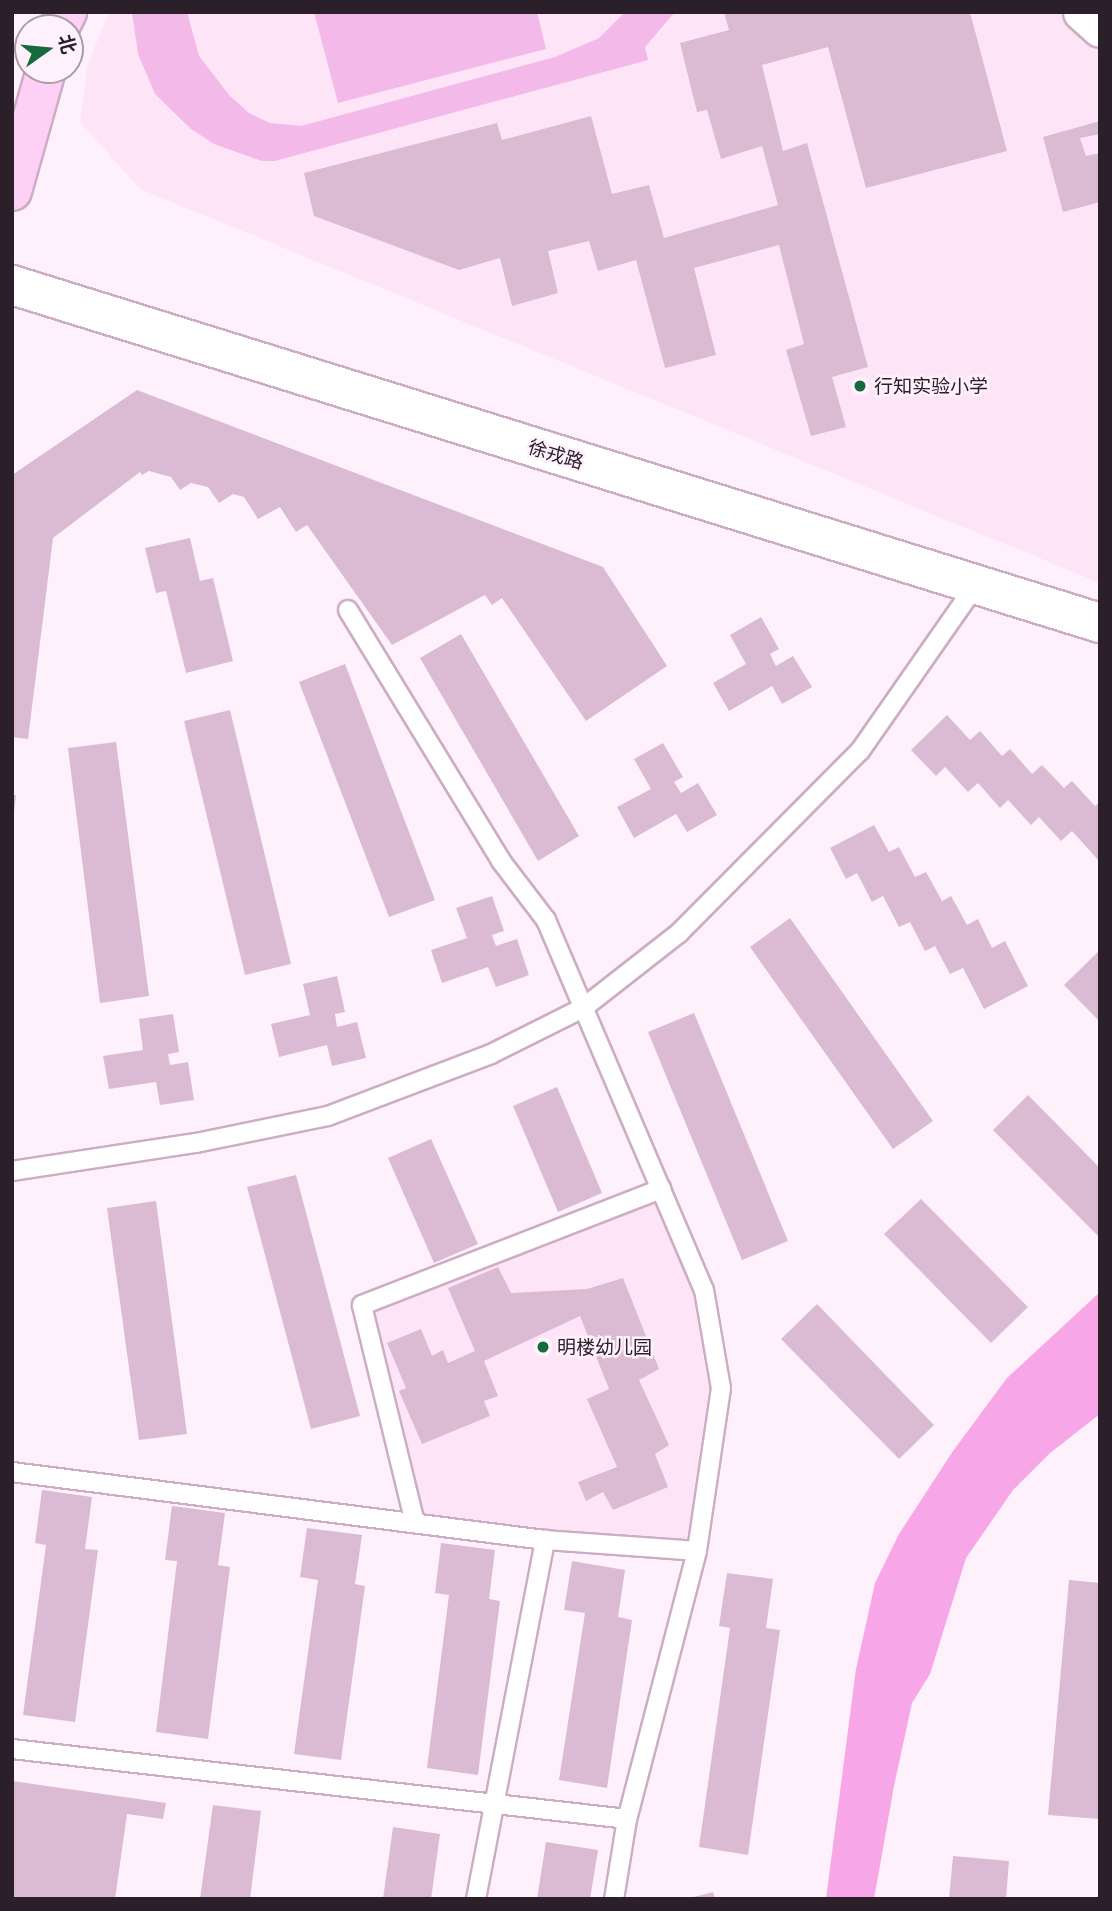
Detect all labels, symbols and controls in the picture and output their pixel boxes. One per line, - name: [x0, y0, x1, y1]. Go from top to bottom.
- north arrow: [14, 14, 84, 84]
- text: 北: [54, 32, 81, 56]
- place label: 行知实验小学: [874, 375, 988, 397]
- marker: 行知实验小学: [852, 378, 868, 394]
- street label: 徐戎路: [525, 435, 587, 473]
- place label: 明楼幼儿园: [557, 1336, 652, 1358]
- marker: 明楼幼儿园: [535, 1339, 551, 1355]

